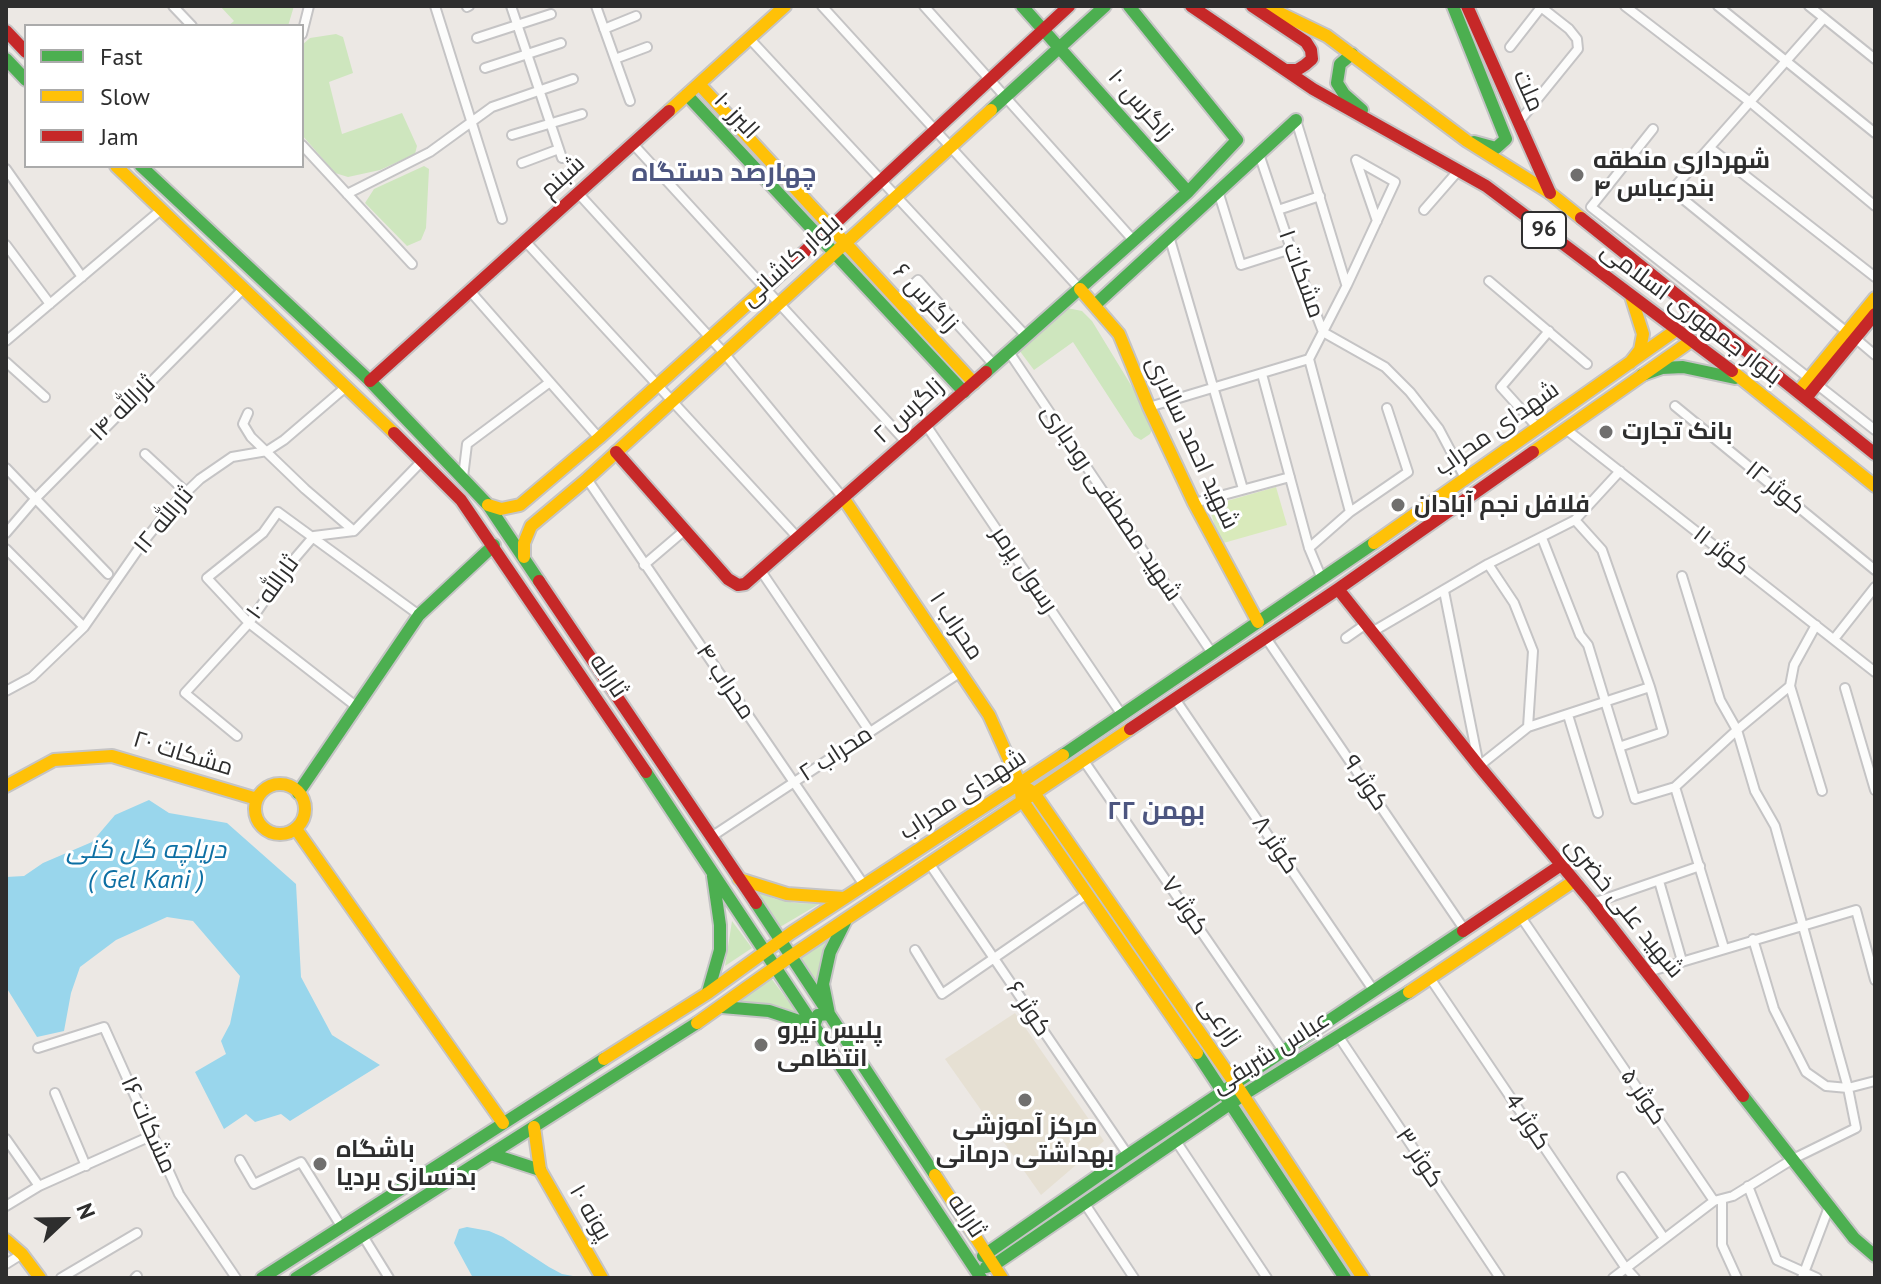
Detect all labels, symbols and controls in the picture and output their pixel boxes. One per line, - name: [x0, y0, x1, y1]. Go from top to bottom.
- legend: [24, 24, 304, 168]
- text: Fast: [100, 41, 143, 72]
- street label: زاگرس ۱۰: [1101, 63, 1179, 147]
- street label: ملت: [1506, 66, 1550, 116]
- text: Slow: [100, 81, 150, 112]
- street label: البرز ۱۰: [707, 87, 765, 145]
- text: Jam: [100, 121, 138, 152]
- place label: شهرداری منطقه ۴ بندرعباس: [1593, 147, 1770, 203]
- street label: شبنم: [535, 150, 591, 204]
- district label: چهارصد دستگاه: [631, 158, 817, 190]
- marker: شهرداری منطقه ۴ بندرعباس: [1568, 166, 1586, 184]
- street label: بلوار کاشانی: [735, 209, 847, 313]
- road number: 96: [1522, 212, 1566, 248]
- street label: مشکات ۱: [1272, 226, 1330, 322]
- street label: بلوار جمهوری اسلامی: [1595, 237, 1787, 391]
- street label: زاگرس ۶: [886, 258, 964, 338]
- street label: شهید احمد سالاری: [1139, 352, 1245, 534]
- street label: ثارالله ۱۴: [84, 370, 162, 448]
- street label: زاگرس ۲: [868, 372, 950, 450]
- street label: شهدای محراب: [1429, 376, 1565, 482]
- street label: شهید مصطفی رودباری: [1034, 399, 1188, 607]
- place label: بانک تجارت: [1622, 418, 1732, 446]
- marker: بانک تجارت: [1597, 423, 1615, 441]
- street label: کوثر ۱۲: [1739, 455, 1811, 521]
- street label: ثارالله ۱۲: [128, 482, 200, 560]
- place label: فلافل نجم آبادان: [1414, 491, 1590, 519]
- marker: فلافل نجم آبادان: [1389, 496, 1407, 514]
- street label: کوثر ۱۱: [1687, 520, 1755, 582]
- street label: رسول پرمر: [984, 521, 1064, 619]
- street label: ثارالله ۱۰: [240, 551, 306, 625]
- street label: محراب ۱: [923, 586, 989, 666]
- street label: محراب ۴: [689, 639, 761, 725]
- street label: ثاراله: [583, 649, 633, 703]
- street label: محراب ۲: [794, 720, 878, 788]
- street label: مشکات ۲۰: [130, 725, 236, 783]
- street label: شهدای محراب: [894, 743, 1032, 847]
- street label: کوثر ۹: [1336, 750, 1394, 816]
- district label: ۲۲ بهمن: [1107, 796, 1205, 828]
- street label: کوثر ۸: [1245, 810, 1305, 880]
- street label: شهید علی خضری: [1558, 832, 1690, 984]
- water label: دریاچه گل کنی ( Gel Kani ): [66, 835, 226, 896]
- street label: کوثر ۷: [1154, 871, 1214, 941]
- street label: کوثر ۶: [999, 976, 1057, 1042]
- street label: زارعی: [1192, 990, 1246, 1052]
- street label: عباس شریفی: [1207, 1005, 1335, 1101]
- place label: پلیس نیرو انتظامی: [777, 1017, 882, 1073]
- marker: پلیس نیرو انتظامی: [752, 1036, 770, 1054]
- street label: کوثر ۵: [1614, 1063, 1672, 1131]
- street label: مشکات ۱۶: [114, 1072, 182, 1178]
- street label: کوثر 4: [1498, 1088, 1556, 1156]
- marker: مرکز آموزشی بهداشتی درمانی: [1016, 1091, 1034, 1109]
- place label: مرکز آموزشی بهداشتی درمانی: [936, 1113, 1114, 1169]
- street label: کوثر ۳: [1389, 1123, 1449, 1193]
- place label: باشگاه بدنسازی بردیا: [336, 1136, 476, 1192]
- marker: باشگاه بدنسازی بردیا: [311, 1155, 329, 1173]
- north arrow: [24, 1180, 104, 1260]
- street label: پونه ۱۰: [562, 1180, 618, 1246]
- street label: ثاراله: [941, 1189, 991, 1243]
- text: N: [71, 1199, 102, 1223]

